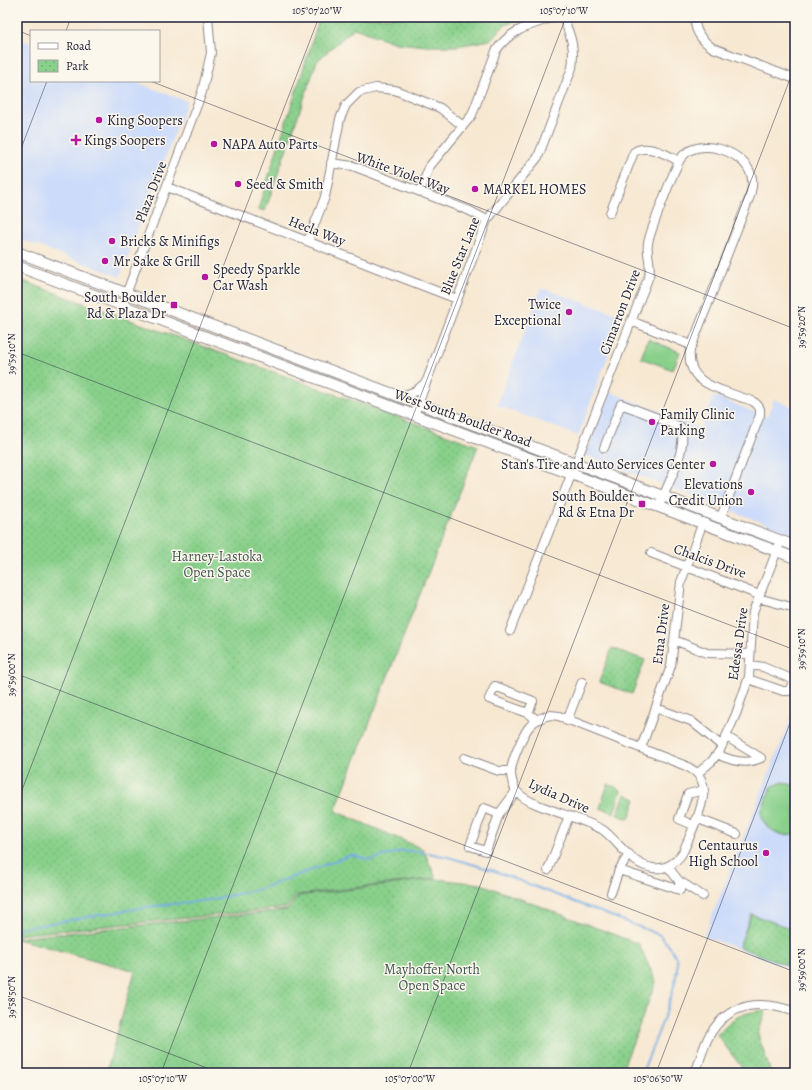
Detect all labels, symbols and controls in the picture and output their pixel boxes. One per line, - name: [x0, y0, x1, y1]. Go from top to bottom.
- text: 105°07'20"W: [292, 4, 343, 17]
- text: 105°07'10"W: [540, 4, 589, 17]
- legend: [30, 30, 160, 82]
- text: Road: [66, 38, 92, 54]
- text: Park: [66, 58, 89, 74]
- place label: King Soopers: [107, 111, 183, 130]
- marker: King Soopers: [94, 115, 104, 125]
- place label: Kings Soopers: [84, 131, 166, 150]
- marker: Kings Soopers: [71, 135, 81, 145]
- place label: NAPA Auto Parts: [222, 135, 318, 154]
- marker: NAPA Auto Parts: [209, 139, 219, 149]
- street label: White Violet Way: [353, 147, 453, 199]
- street label: Plaza Drive: [131, 158, 171, 226]
- place label: Seed & Smith: [246, 175, 324, 194]
- marker: Seed & Smith: [233, 179, 243, 189]
- place label: MARKEL HOMES: [483, 180, 586, 199]
- marker: MARKEL HOMES: [470, 184, 480, 194]
- street label: Hecla Way: [286, 211, 349, 251]
- street label: Blue Star Lane: [436, 214, 484, 298]
- place label: Bricks & Minifigs: [120, 232, 220, 251]
- marker: Bricks & Minifigs: [107, 236, 117, 246]
- place label: Mr Sake & Grill: [113, 252, 201, 271]
- marker: Mr Sake & Grill: [100, 256, 110, 266]
- place label: Speedy Sparkle Car Wash: [213, 260, 300, 295]
- street label: Cimarron Drive: [595, 267, 645, 357]
- marker: Speedy Sparkle Car Wash: [200, 272, 210, 282]
- place label: South Boulder Rd & Plaza Dr: [84, 288, 167, 323]
- place label: Twice Exceptional: [494, 295, 562, 330]
- marker: South Boulder Rd & Plaza Dr: [169, 300, 179, 310]
- text: 39°59'20"N: [795, 306, 808, 348]
- marker: Twice Exceptional: [564, 307, 574, 317]
- text: 39°59'10"N: [5, 333, 18, 375]
- street label: West South Boulder Road: [391, 384, 535, 452]
- place label: Family Clinic Parking: [660, 405, 735, 440]
- marker: Family Clinic Parking: [647, 417, 657, 427]
- place label: Stan's Tire and Auto Services Center: [501, 455, 706, 474]
- marker: Stan's Tire and Auto Services Center: [708, 459, 718, 469]
- place label: Elevations Credit Union: [669, 475, 743, 510]
- place label: South Boulder Rd & Etna Dr: [552, 487, 635, 522]
- marker: Elevations Credit Union: [746, 487, 756, 497]
- marker: South Boulder Rd & Etna Dr: [637, 499, 647, 509]
- street label: Chalcis Drive: [671, 539, 749, 583]
- park label: Harney-Lastoka Open Space: [172, 547, 263, 582]
- street label: Etna Drive: [648, 602, 674, 666]
- street label: Edessa Drive: [723, 606, 753, 682]
- text: 39°59'10"N: [795, 628, 808, 670]
- text: 39°59'00"N: [5, 653, 18, 697]
- street label: Lydia Drive: [525, 774, 593, 818]
- place label: Centaurus High School: [688, 836, 759, 871]
- marker: Centaurus High School: [761, 848, 771, 858]
- text: 39°59'00"N: [795, 948, 808, 992]
- park label: Mayhoffer North Open Space: [384, 960, 480, 995]
- text: 39°58'50"N: [5, 976, 18, 1018]
- text: 105°07'10"W: [139, 1072, 188, 1085]
- text: 105°07'00"W: [385, 1072, 436, 1085]
- text: 105°06'50"W: [633, 1072, 684, 1085]

